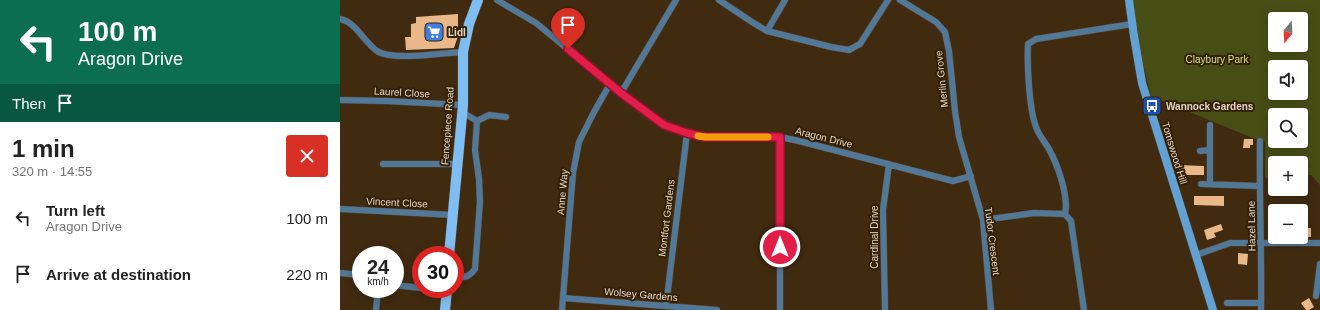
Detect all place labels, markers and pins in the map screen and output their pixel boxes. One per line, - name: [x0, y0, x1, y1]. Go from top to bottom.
- pin: [551, 8, 585, 49]
- supermarket icon: Lidl: [423, 21, 445, 43]
- place label: Lidl: [448, 27, 466, 38]
- bus stop icon: Wannock Gardens: [1141, 95, 1163, 117]
- place label: Wannock Gardens: [1166, 101, 1254, 112]

